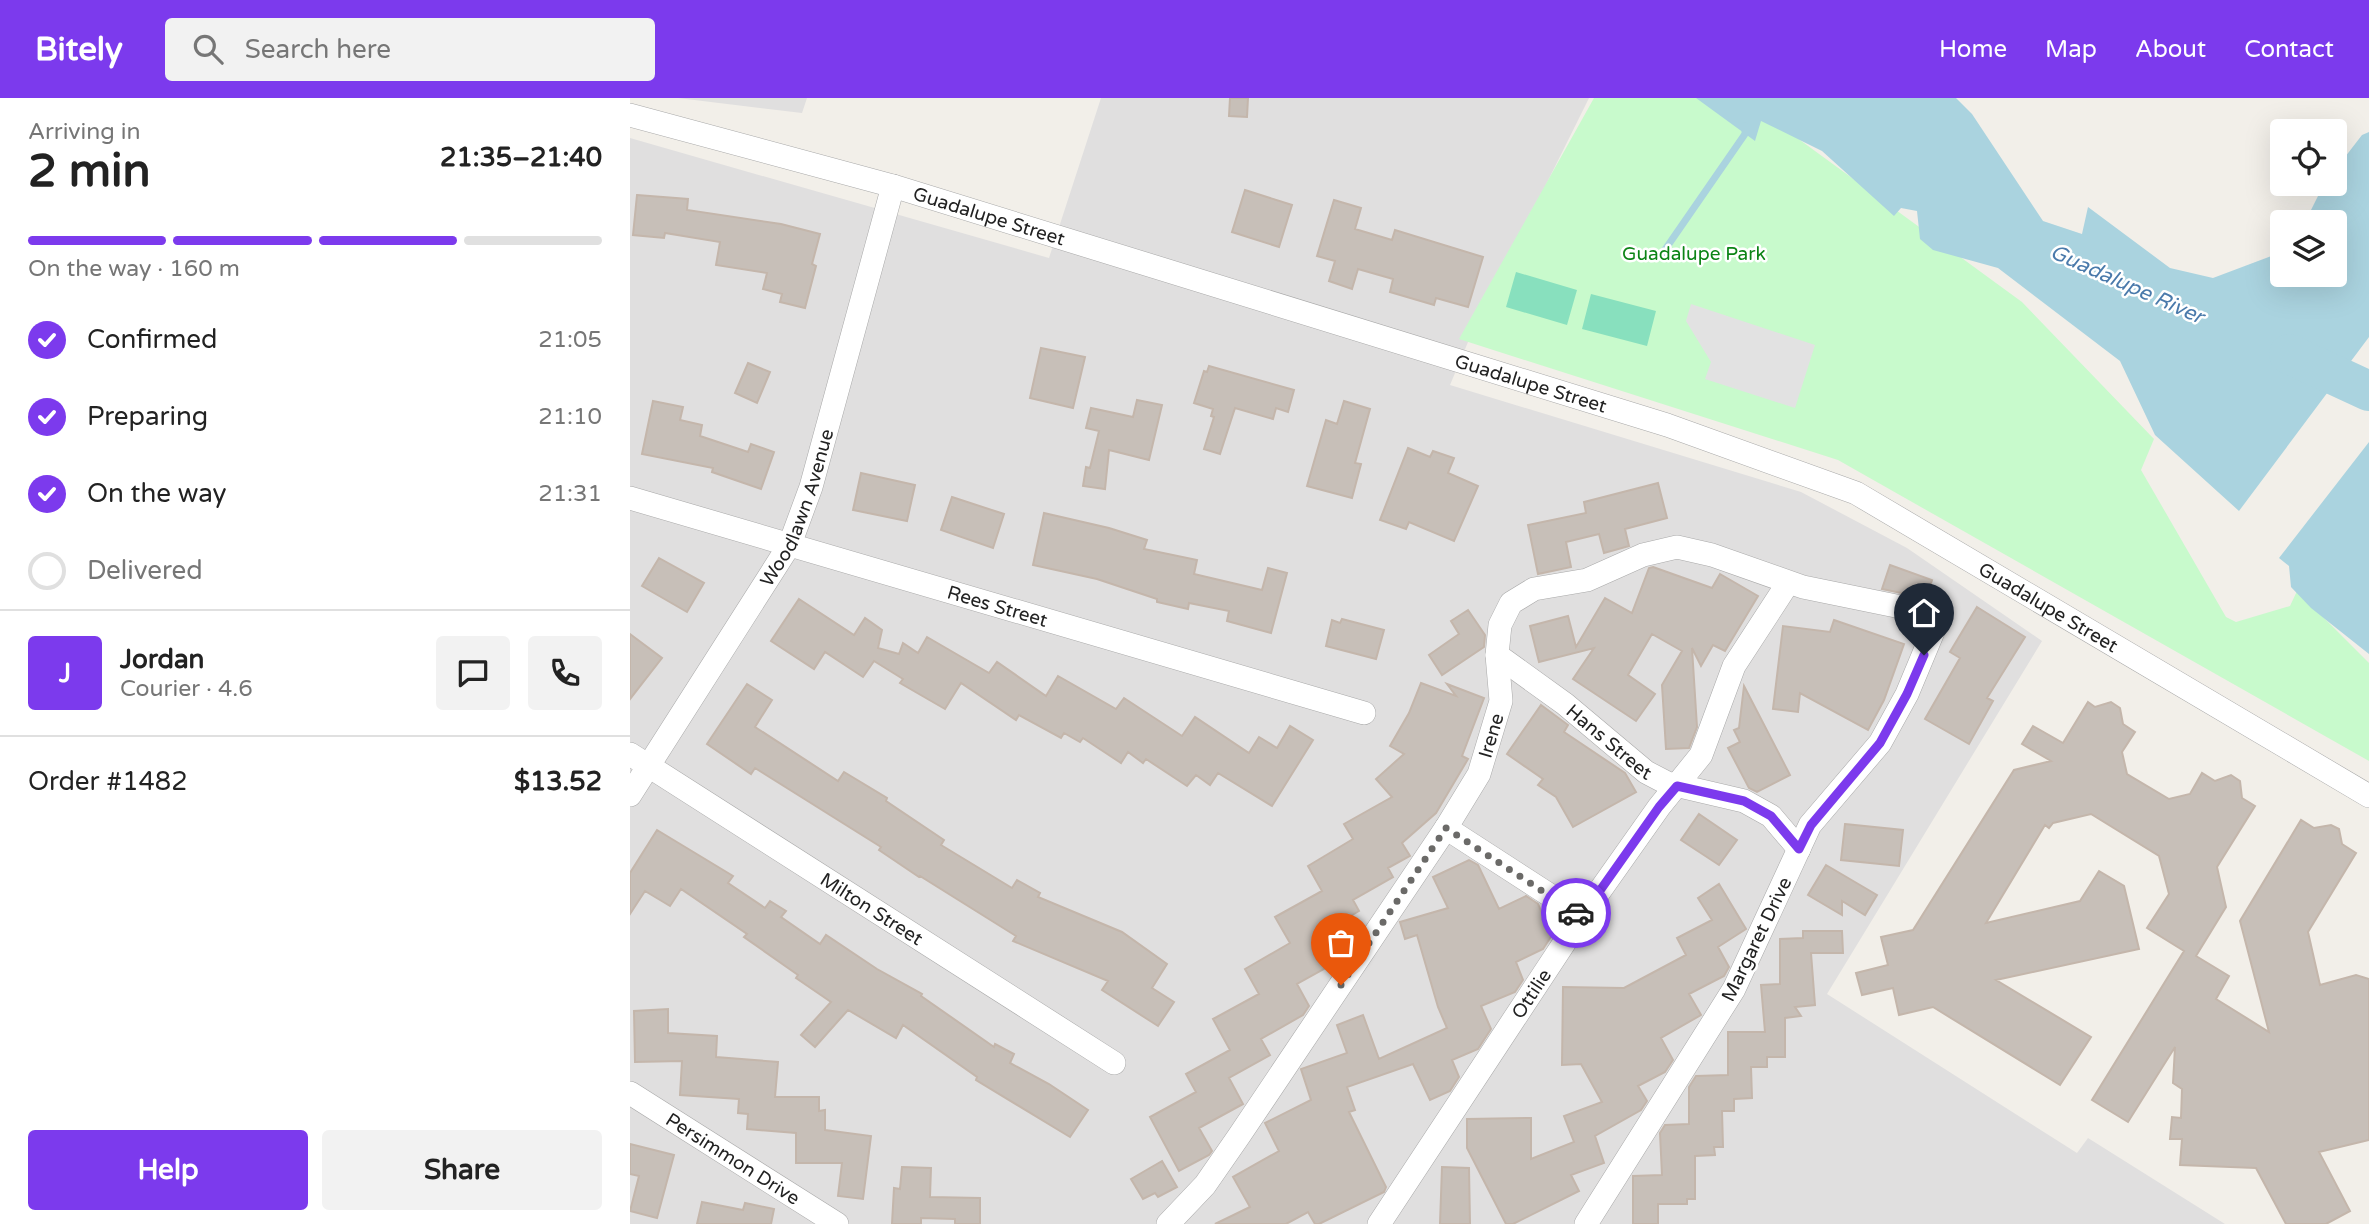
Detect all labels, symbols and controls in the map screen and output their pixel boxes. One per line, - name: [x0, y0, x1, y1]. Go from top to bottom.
- search box: [165, 18, 655, 81]
- text: Bitely: [35, 30, 123, 69]
- icon: search: [189, 30, 227, 68]
- text: Search here: [245, 34, 391, 65]
- text: Home: [1939, 35, 2007, 64]
- text: Map: [2045, 35, 2097, 64]
- text: About: [2135, 35, 2206, 64]
- text: Contact: [2244, 35, 2334, 64]
- text: Arriving in: [28, 118, 141, 146]
- map controls: [2270, 119, 2347, 287]
- button: locate: [2270, 119, 2347, 196]
- text: 21:35–21:40: [440, 142, 602, 173]
- text: 2 min: [28, 144, 151, 199]
- street label: Guadalupe Street: [910, 183, 1067, 250]
- button: layers: [2270, 210, 2347, 287]
- water label: Guadalupe River: [2046, 239, 2210, 331]
- park label: Guadalupe Park: [1622, 243, 1766, 265]
- text: On the way · 160 m: [28, 255, 240, 283]
- icon: check: [28, 321, 66, 359]
- text: Confirmed: [87, 324, 217, 355]
- text: 21:05: [538, 326, 602, 354]
- street label: Guadalupe Street: [1452, 350, 1609, 418]
- icon: check: [28, 398, 66, 436]
- text: Preparing: [87, 401, 208, 432]
- text: 21:10: [538, 403, 602, 431]
- street label: Woodlawn Avenue: [756, 427, 838, 591]
- icon: check: [28, 475, 66, 513]
- text: On the way: [87, 478, 227, 509]
- text: 21:31: [538, 480, 602, 508]
- text: Delivered: [87, 555, 203, 586]
- street label: Guadalupe Street: [1975, 558, 2122, 657]
- street label: Rees Street: [945, 582, 1050, 632]
- pin: [1894, 583, 1954, 655]
- icon: home: [1905, 594, 1943, 632]
- button: chat: [436, 636, 510, 710]
- button: phone: [528, 636, 602, 710]
- text: Jordan: [120, 644, 204, 675]
- text: J: [59, 658, 71, 689]
- text: Courier · 4.6: [120, 675, 253, 703]
- street label: Hans Street: [1562, 700, 1655, 785]
- street label: Irene: [1474, 711, 1509, 761]
- text: Order #1482: [28, 766, 188, 797]
- text: $13.52: [514, 766, 602, 797]
- street label: Milton Street: [816, 868, 927, 950]
- street label: Margaret Drive: [1717, 874, 1796, 1005]
- courier: [1541, 878, 1611, 948]
- icon: car: [1557, 894, 1595, 932]
- pin: [1311, 913, 1371, 985]
- icon: bag: [1322, 924, 1360, 962]
- street label: Ottilie: [1507, 965, 1556, 1023]
- street label: Persimmon Drive: [662, 1109, 804, 1210]
- button: Help: [28, 1130, 308, 1210]
- button: Share: [322, 1130, 602, 1210]

